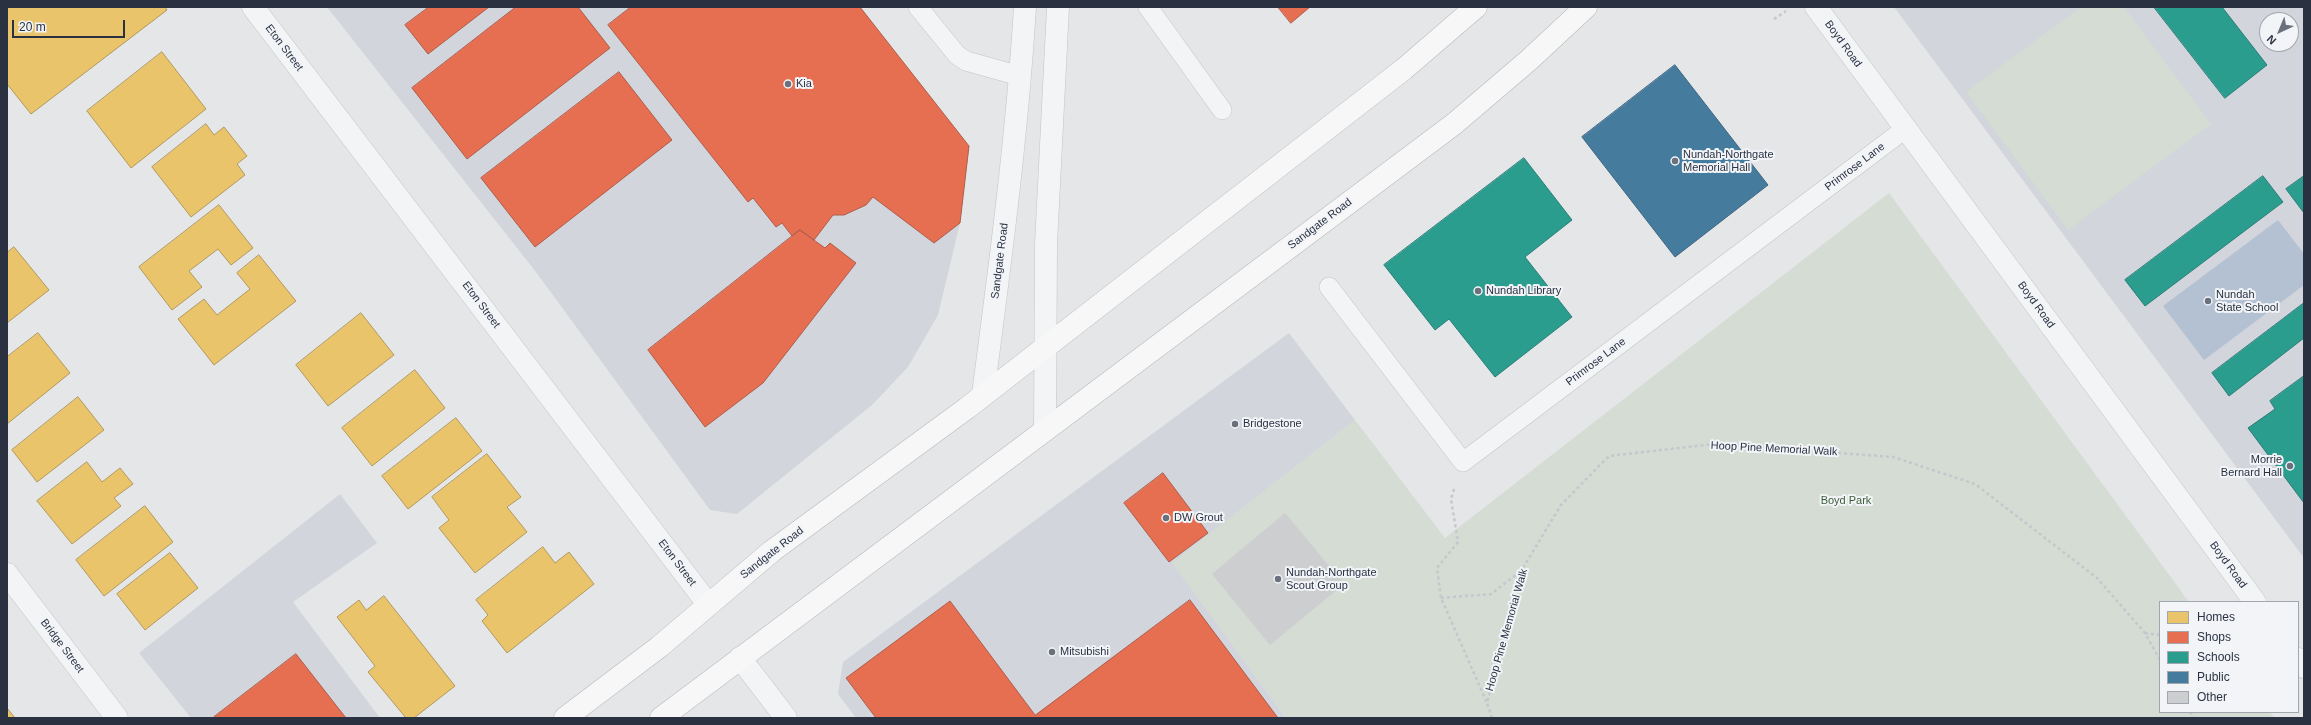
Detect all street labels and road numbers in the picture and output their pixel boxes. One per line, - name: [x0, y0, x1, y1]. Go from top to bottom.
- street label: Boyd Road: [1822, 18, 1864, 70]
- street label: Eton Street: [262, 22, 306, 74]
- street label: Primrose Lane: [1822, 140, 1888, 194]
- street label: Sandgate Road: [1285, 196, 1355, 252]
- street label: Sandgate Road: [989, 222, 1011, 300]
- street label: Eton Street: [459, 279, 503, 331]
- street label: Boyd Road: [2015, 279, 2057, 331]
- street label: Primrose Lane: [1563, 335, 1629, 389]
- street label: Hoop Pine Memorial Walk: [1710, 439, 1838, 459]
- street label: Sandgate Road: [738, 524, 806, 582]
- street label: Eton Street: [655, 537, 699, 589]
- street label: Boyd Road: [2207, 539, 2249, 591]
- street label: Hoop Pine Memorial Walk: [1483, 567, 1531, 693]
- street label: Bridge Street: [37, 616, 87, 676]

